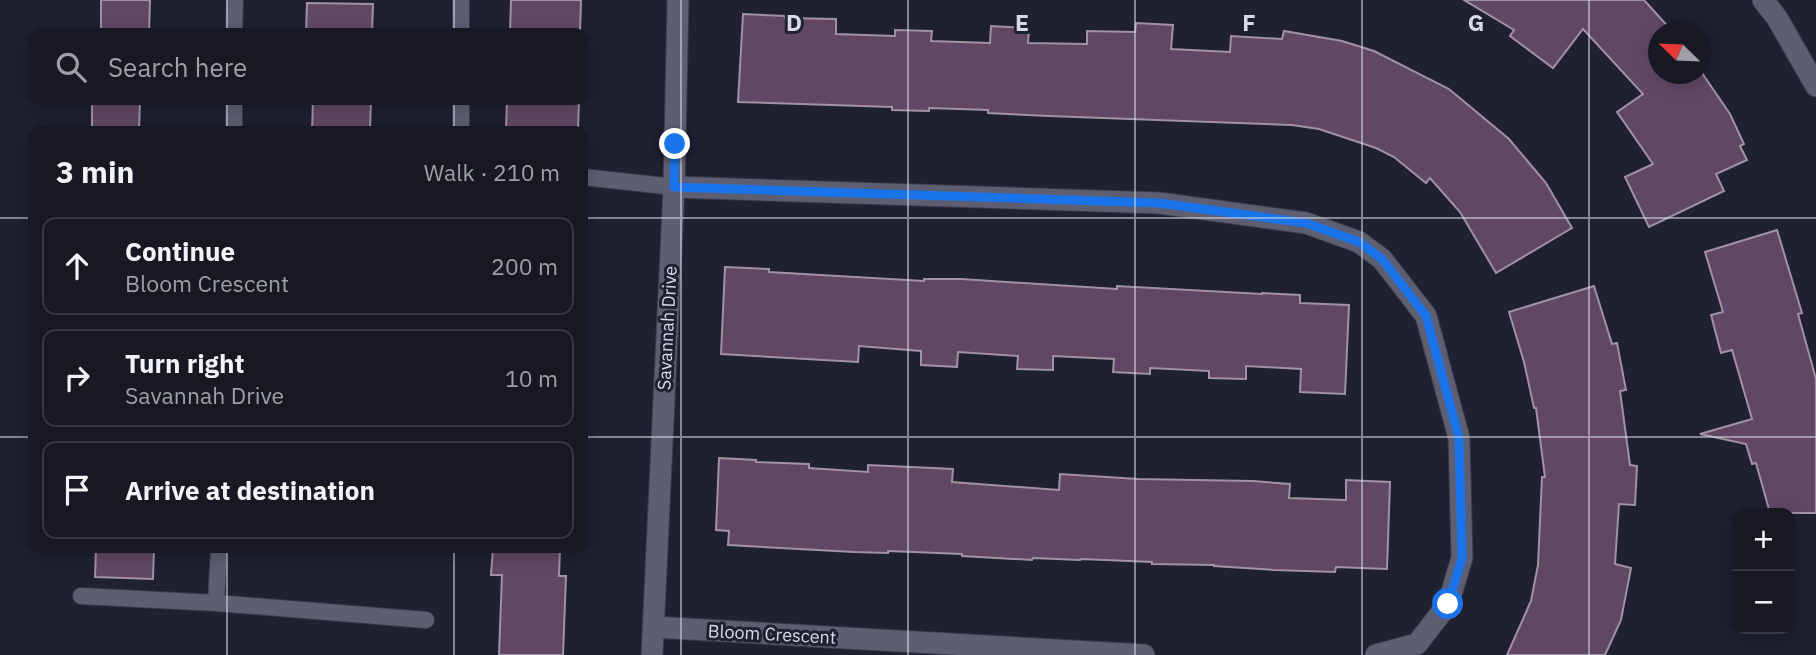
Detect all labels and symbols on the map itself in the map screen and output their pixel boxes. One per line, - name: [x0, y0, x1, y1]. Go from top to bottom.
- text: D: [786, 7, 802, 37]
- text: E: [1015, 7, 1029, 37]
- text: F: [1242, 7, 1256, 37]
- text: G: [1468, 7, 1484, 37]
- north arrow: [1648, 21, 1711, 84]
- route end: [659, 128, 690, 159]
- street label: Savannah Drive: [652, 265, 682, 391]
- route start: [1432, 588, 1463, 619]
- street label: Bloom Crescent: [707, 619, 837, 649]

